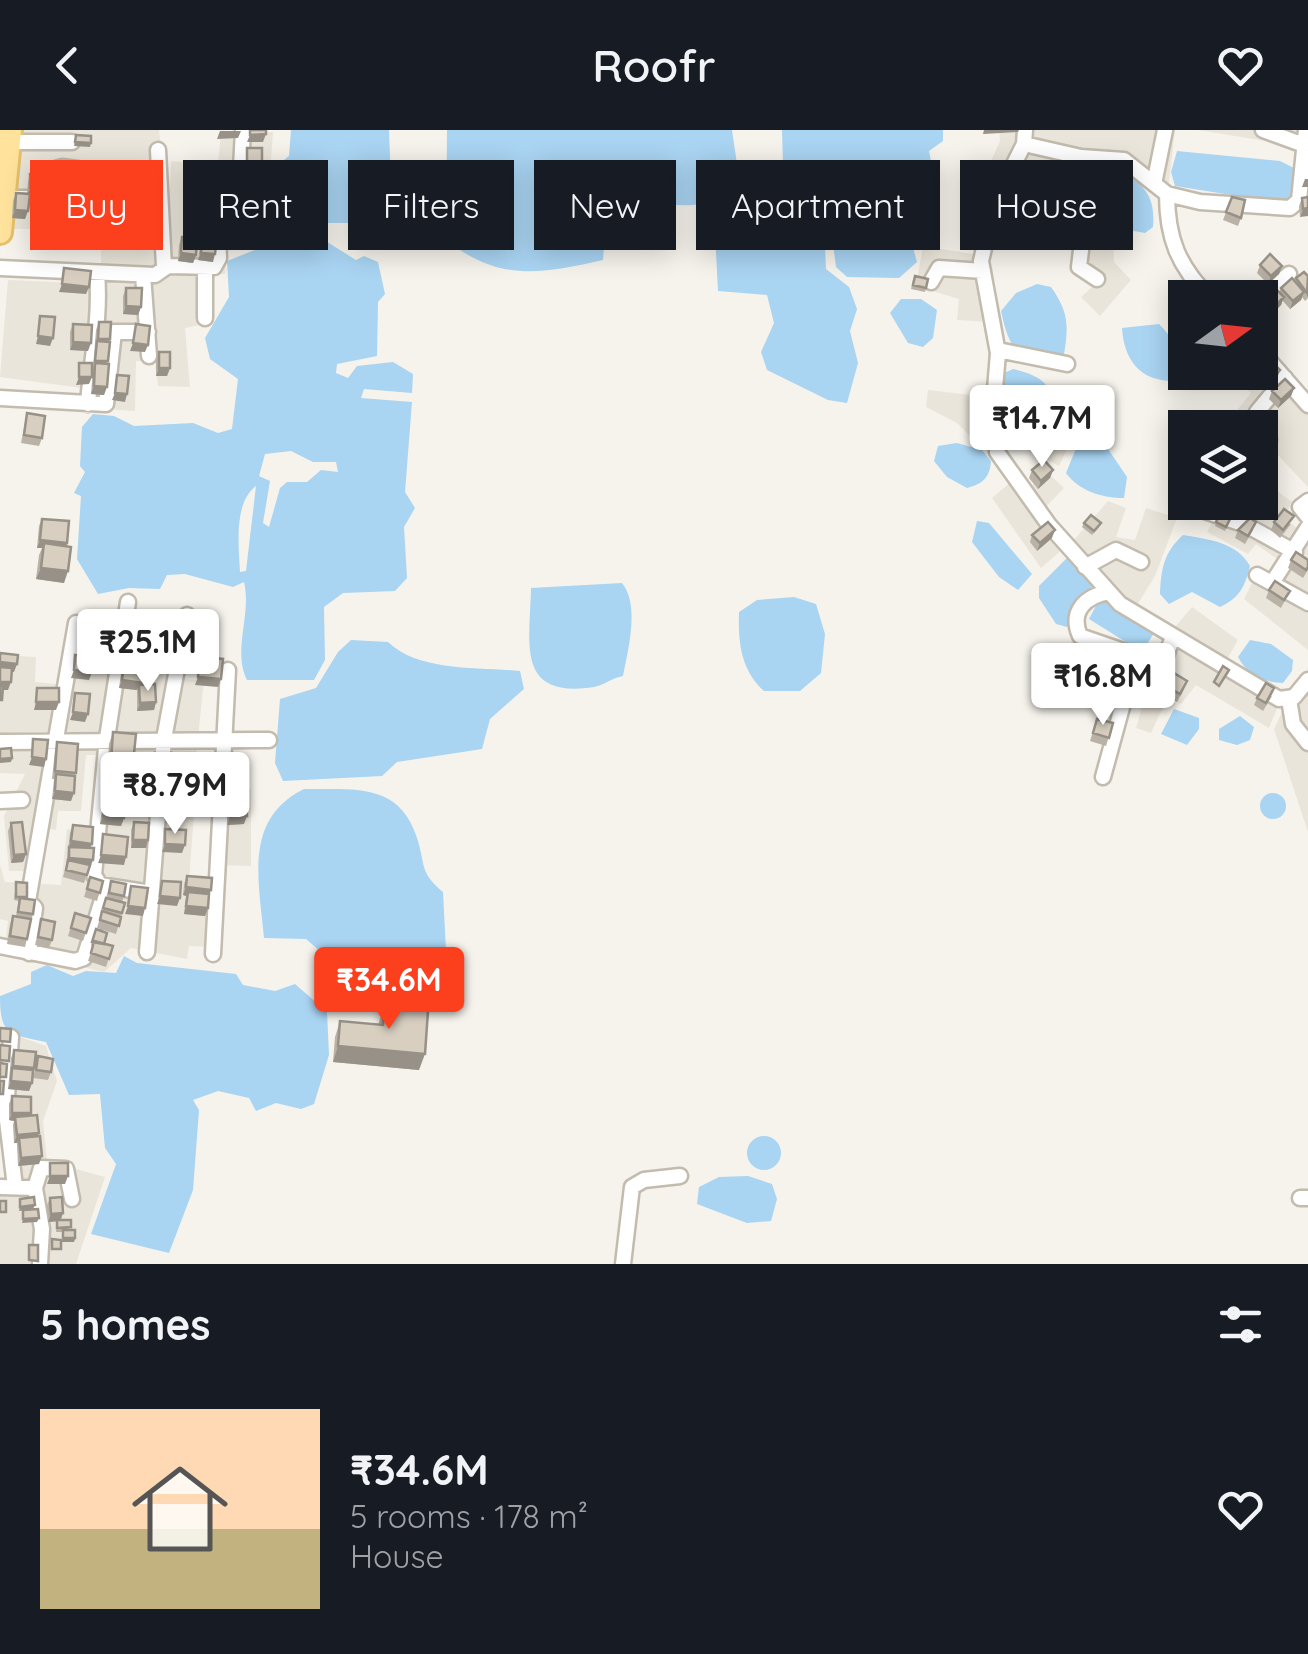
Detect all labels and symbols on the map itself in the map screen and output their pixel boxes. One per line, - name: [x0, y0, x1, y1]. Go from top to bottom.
- north arrow: [1168, 280, 1278, 390]
- pin: ₹14.7M: [961, 385, 1123, 470]
- pin: ₹25.1M: [67, 609, 229, 694]
- pin: ₹16.8M: [1022, 643, 1184, 728]
- pin: ₹8.79M: [94, 752, 256, 837]
- pin: ₹34.6M: [308, 947, 470, 1032]

